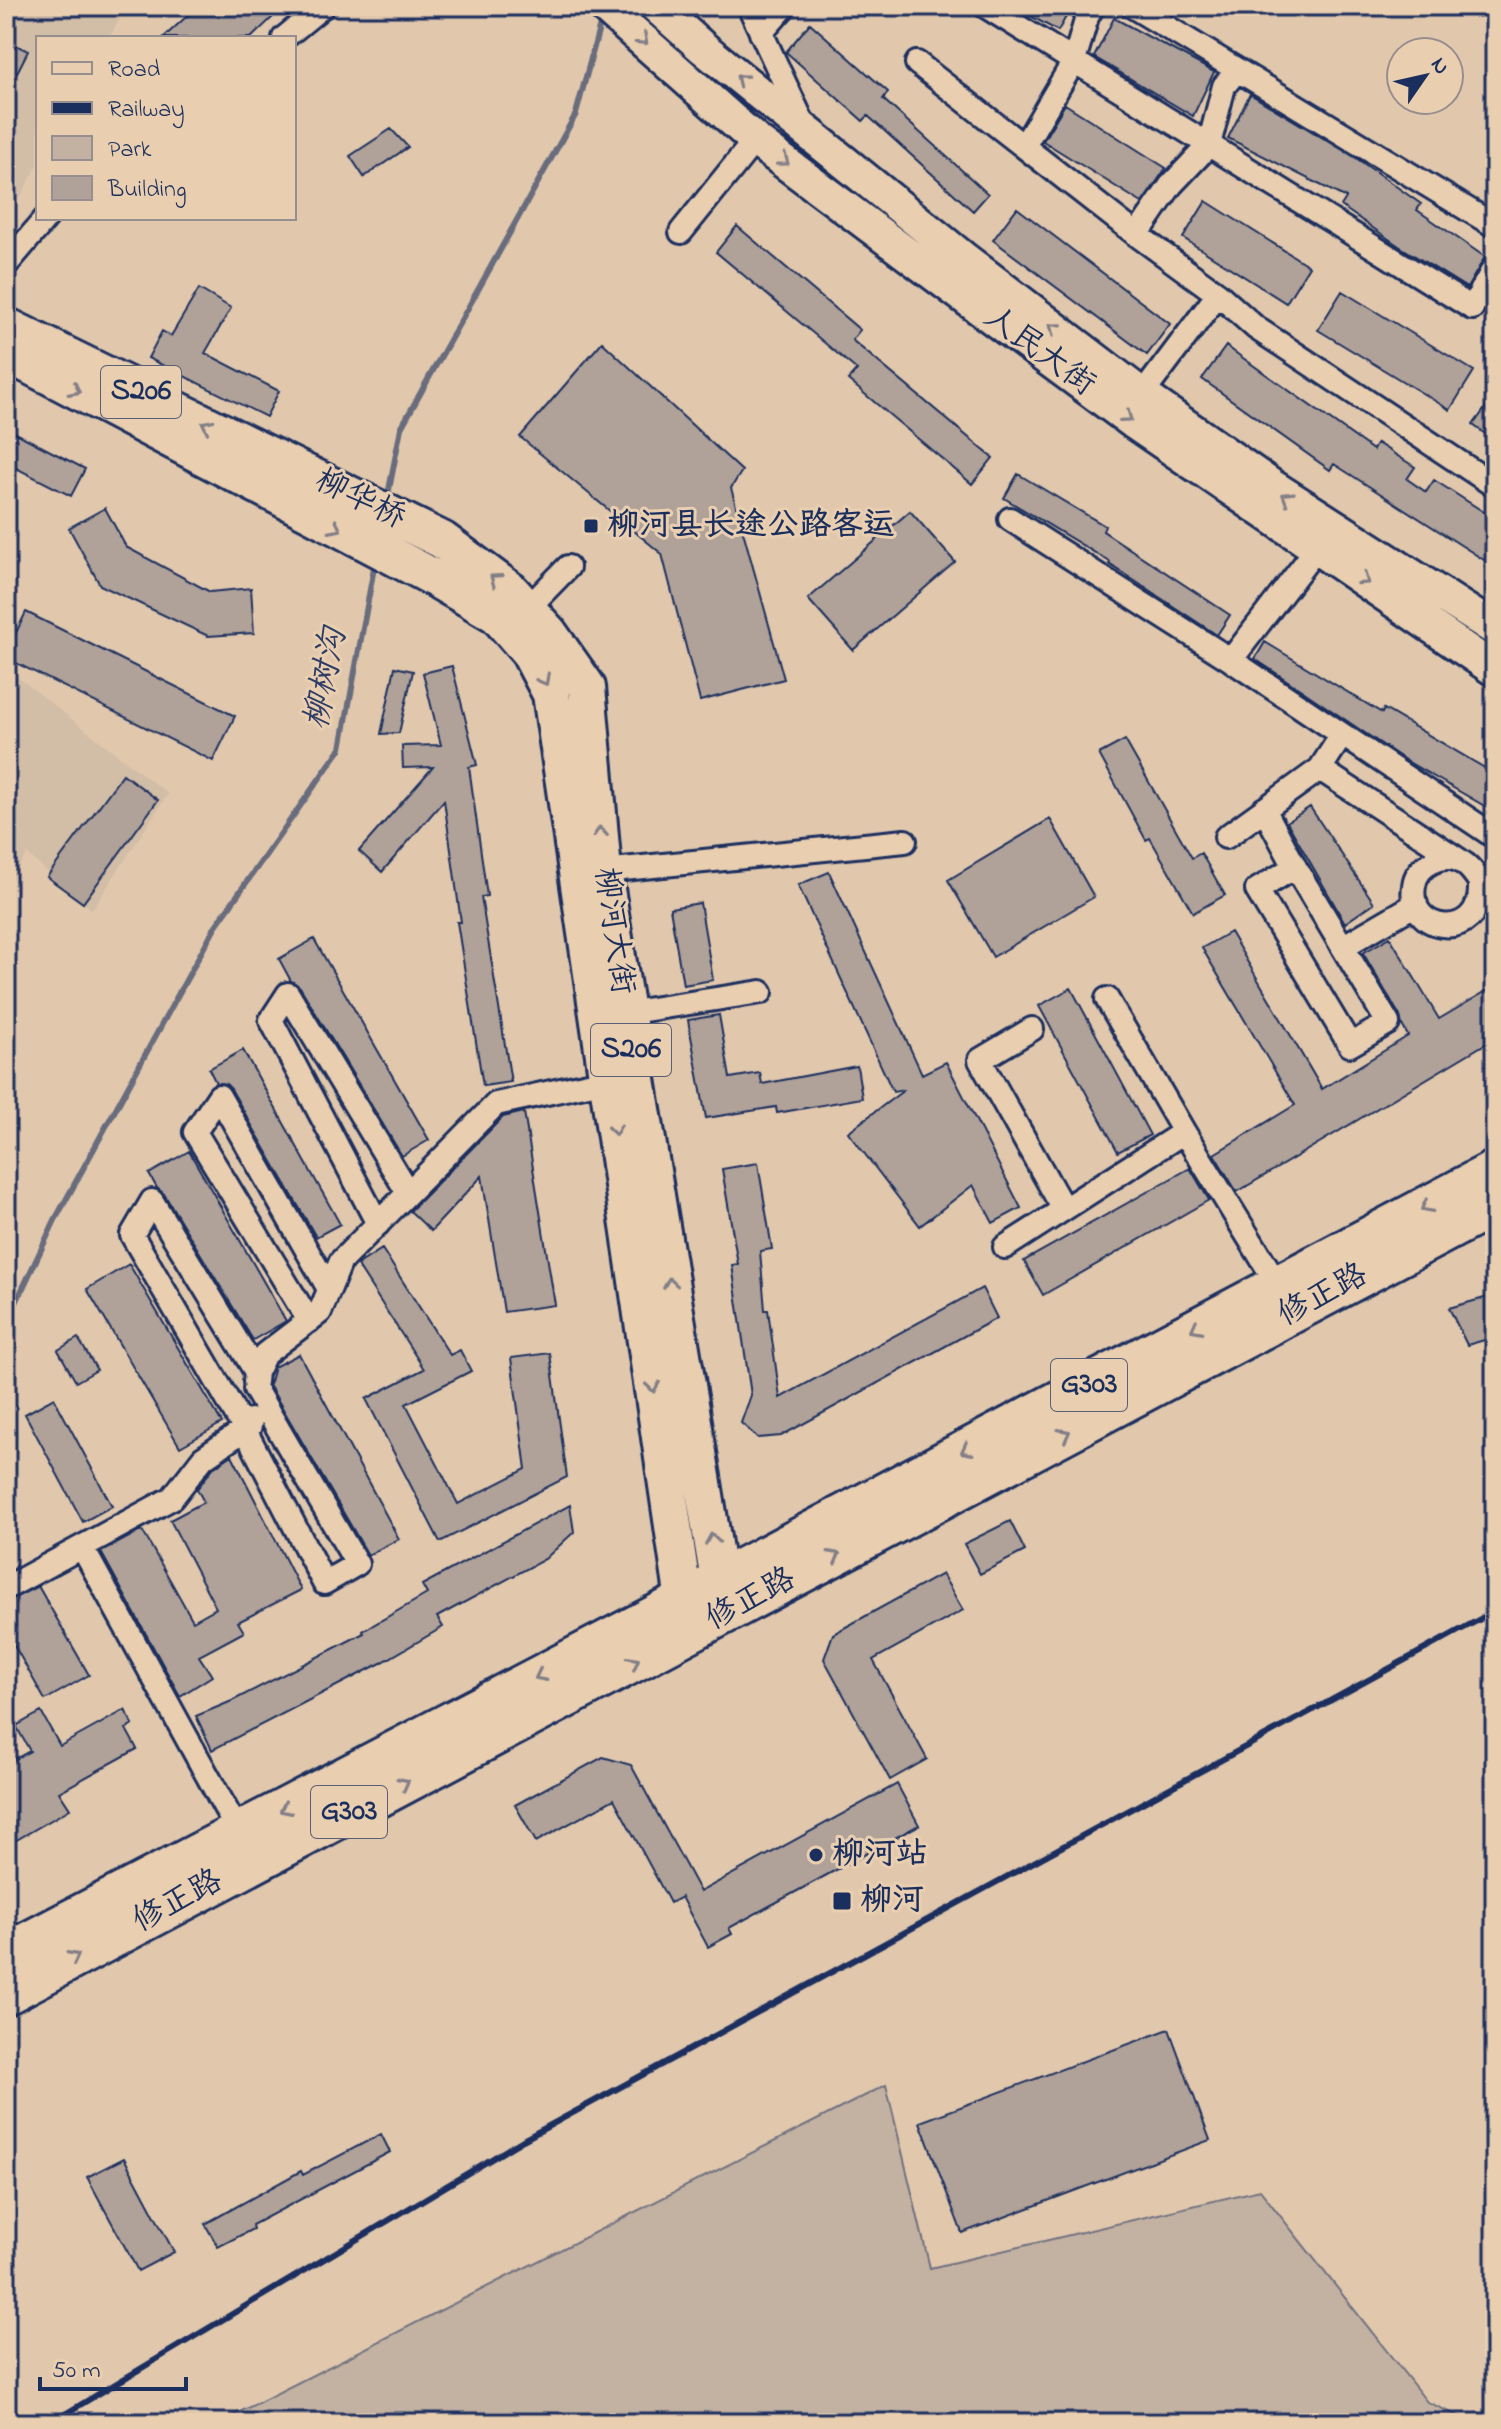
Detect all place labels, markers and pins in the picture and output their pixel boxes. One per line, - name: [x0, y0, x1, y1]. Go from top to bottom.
- place label: 柳河县长途公路客运: [607, 503, 895, 550]
- marker: 柳河县长途公路客运: [582, 517, 600, 535]
- place label: 柳河站: [832, 1832, 928, 1879]
- marker: 柳河站: [807, 1846, 825, 1864]
- place label: 柳河: [860, 1878, 924, 1925]
- marker: 柳河: [831, 1890, 853, 1912]

